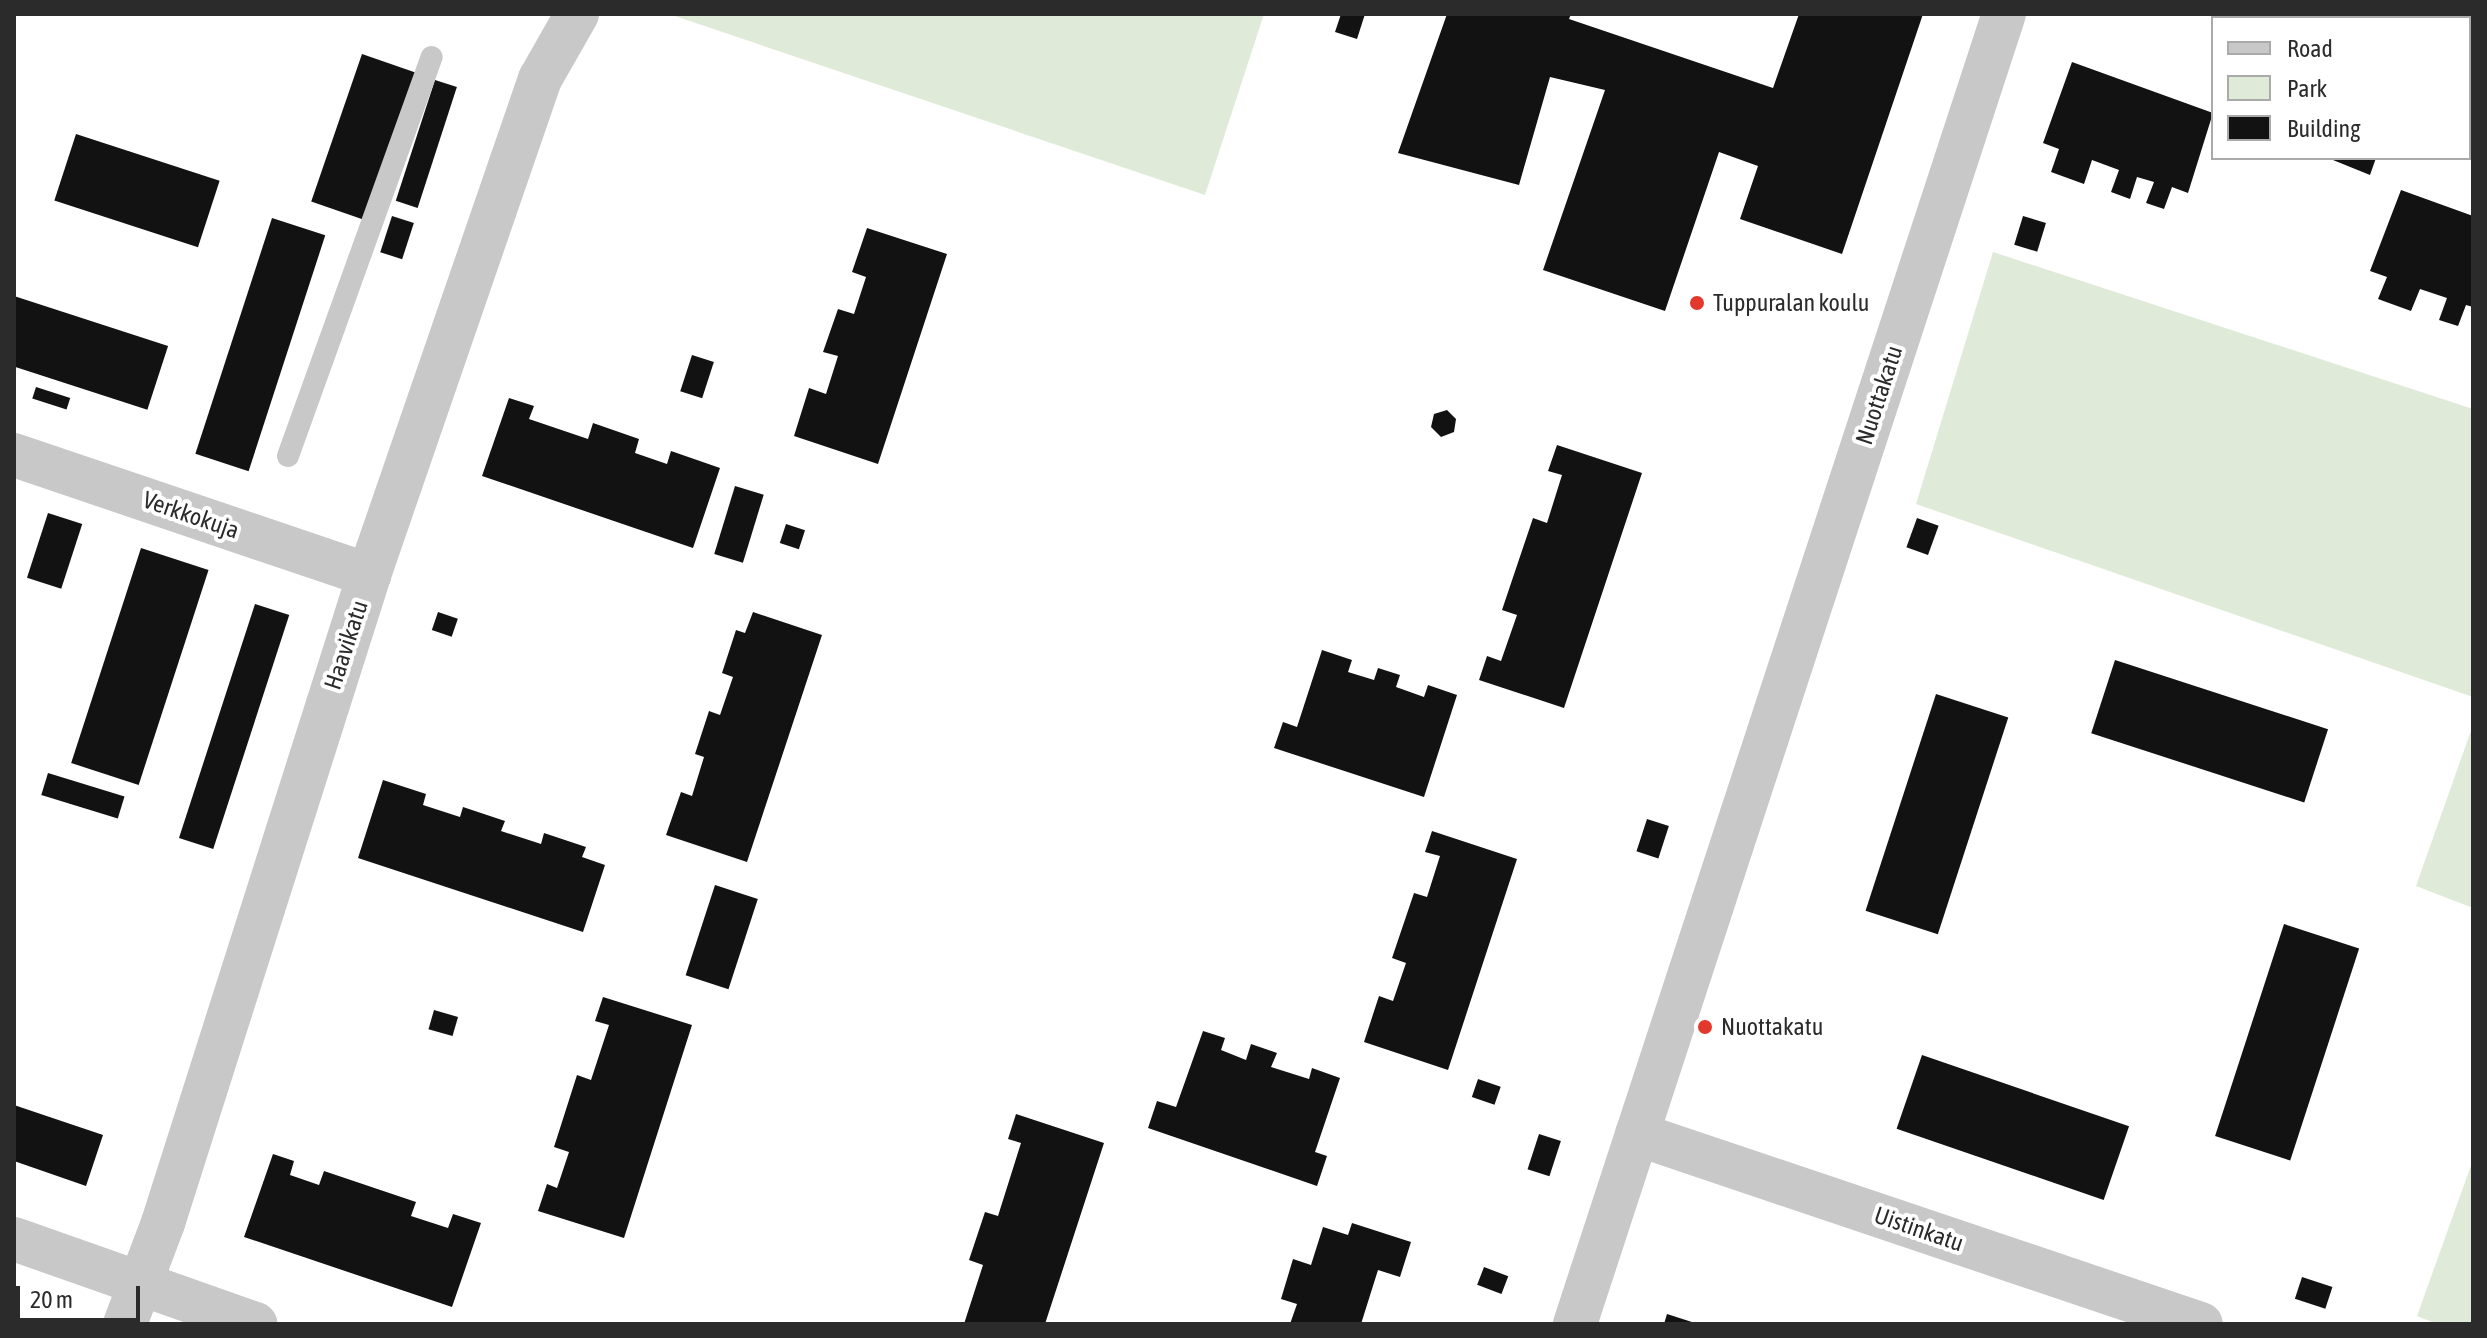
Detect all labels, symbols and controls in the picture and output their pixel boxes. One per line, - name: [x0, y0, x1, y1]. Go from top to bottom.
- legend: [2211, 16, 2471, 160]
- text: Road: [2287, 35, 2333, 62]
- text: Park: [2287, 75, 2327, 102]
- text: Building: [2287, 115, 2360, 142]
- place label: Tuppuralan koulu: [1713, 289, 1869, 317]
- marker: Tuppuralan koulu: [1688, 294, 1706, 312]
- street label: Nuottakatu: [1850, 342, 1908, 448]
- street label: Verkkokuja: [139, 485, 243, 545]
- street label: Haavikatu: [318, 597, 374, 693]
- place label: Nuottakatu: [1721, 1013, 1823, 1041]
- marker: Nuottakatu: [1696, 1018, 1714, 1036]
- street label: Uistinkatu: [1871, 1200, 1967, 1258]
- scale bar: [20, 1270, 144, 1320]
- text: 20 m: [30, 1286, 73, 1313]

